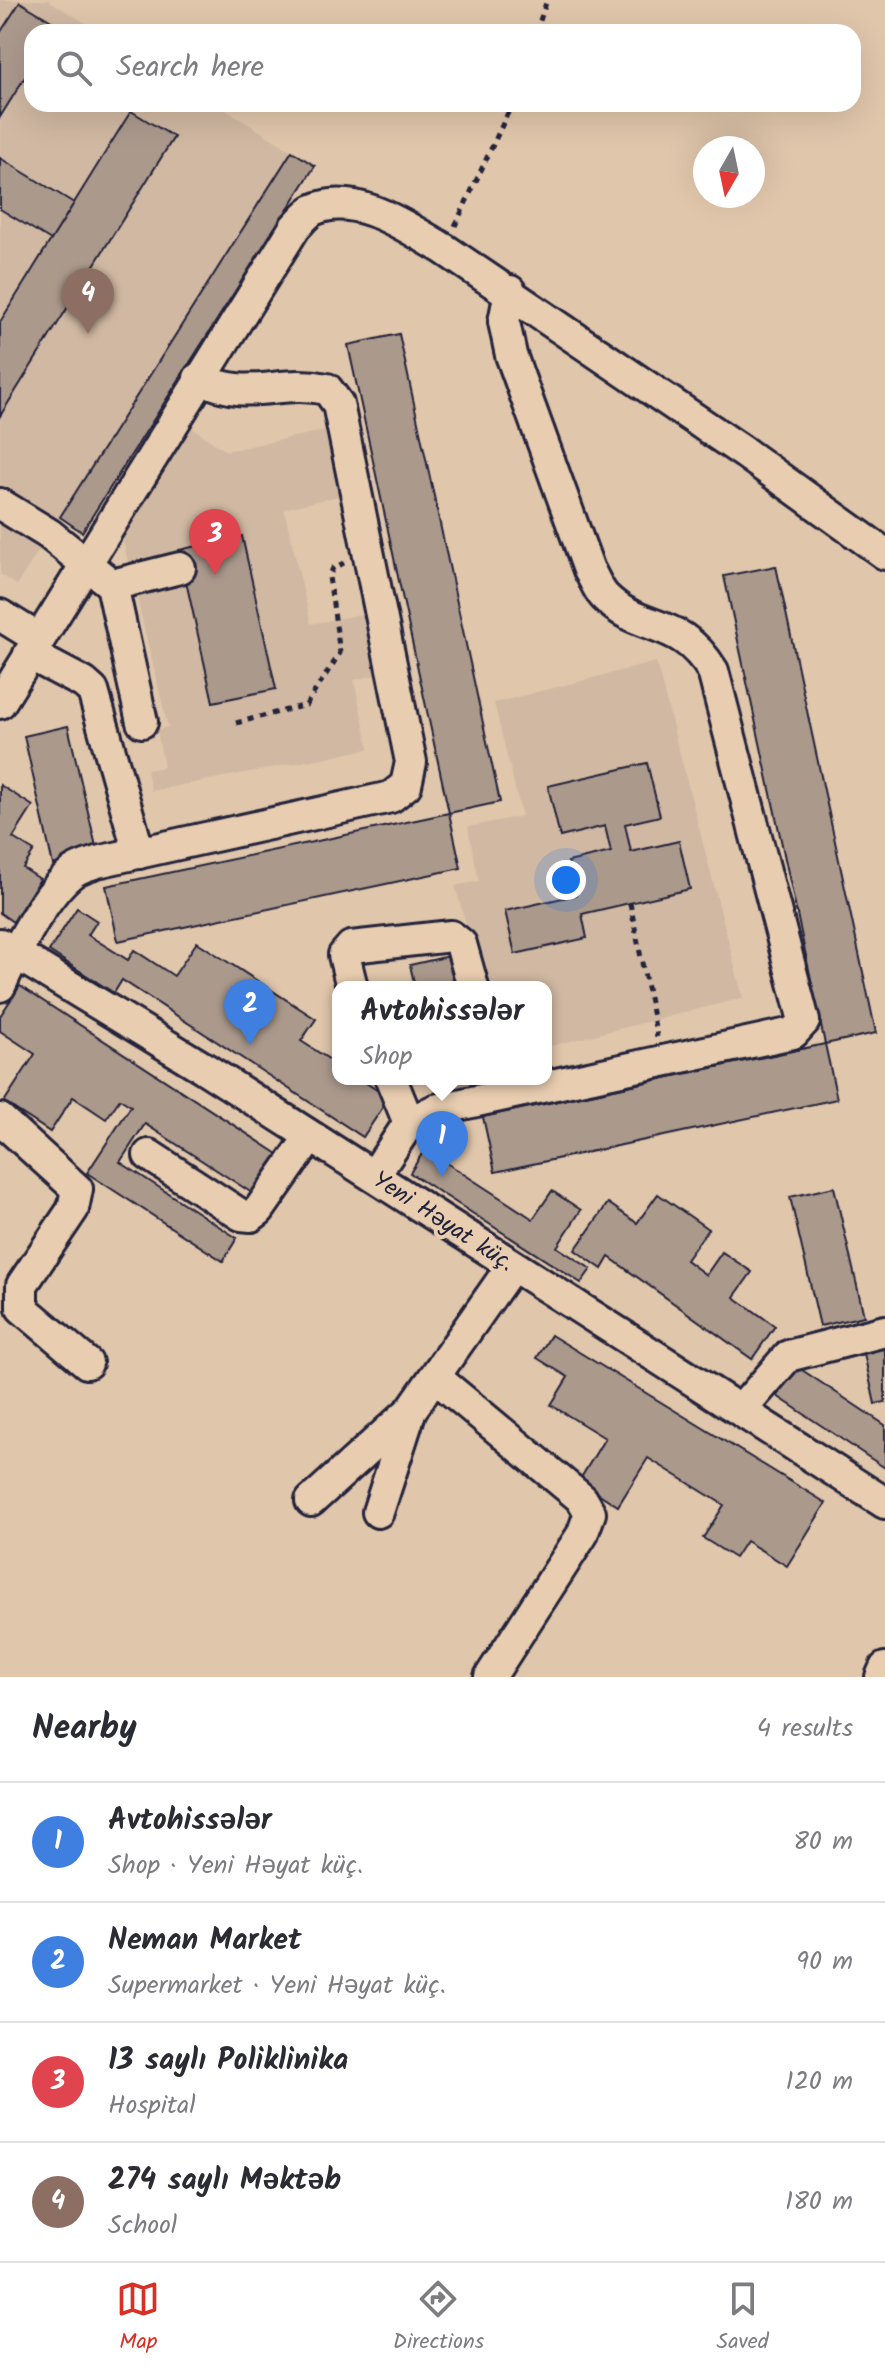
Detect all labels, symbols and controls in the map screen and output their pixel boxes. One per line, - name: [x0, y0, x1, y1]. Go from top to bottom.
- search box: [24, 24, 861, 112]
- text: Search here: [116, 44, 264, 92]
- icon: search: [52, 46, 96, 90]
- north arrow: [693, 136, 765, 208]
- pin: 4: [62, 268, 114, 334]
- pin: 3: [189, 509, 241, 575]
- your location: [546, 860, 586, 900]
- pin: 2: [224, 979, 276, 1045]
- popup: [332, 981, 552, 1085]
- text: Avtohissələr: [360, 988, 524, 1036]
- text: Shop: [360, 1036, 412, 1078]
- pin: 1: [416, 1111, 468, 1177]
- street label: Yeni Həyat küç.: [364, 1161, 522, 1283]
- text: Nearby: [32, 1702, 137, 1756]
- text: 4 results: [757, 1708, 853, 1750]
- text: Avtohissələr: [108, 1797, 272, 1845]
- text: 1: [54, 1821, 62, 1863]
- text: 80 m: [793, 1821, 853, 1863]
- text: Shop · Yeni Həyat küç.: [108, 1845, 363, 1887]
- text: Neman Market: [108, 1917, 301, 1965]
- text: 2: [50, 1941, 66, 1983]
- text: 90 m: [796, 1941, 853, 1983]
- text: Supermarket · Yeni Həyat küç.: [108, 1965, 446, 2007]
- text: 13 saylı Poliklinika: [108, 2037, 348, 2085]
- text: 3: [51, 2061, 65, 2103]
- text: 120 m: [786, 2061, 853, 2103]
- text: Hospital: [108, 2085, 196, 2127]
- text: 274 saylı Məktəb: [108, 2157, 341, 2205]
- text: 4: [51, 2181, 65, 2223]
- text: 180 m: [785, 2181, 853, 2223]
- text: School: [108, 2205, 177, 2247]
- tab: Map: [116, 2277, 160, 2360]
- tab: Directions: [393, 2277, 484, 2360]
- tab: Saved: [717, 2277, 769, 2360]

